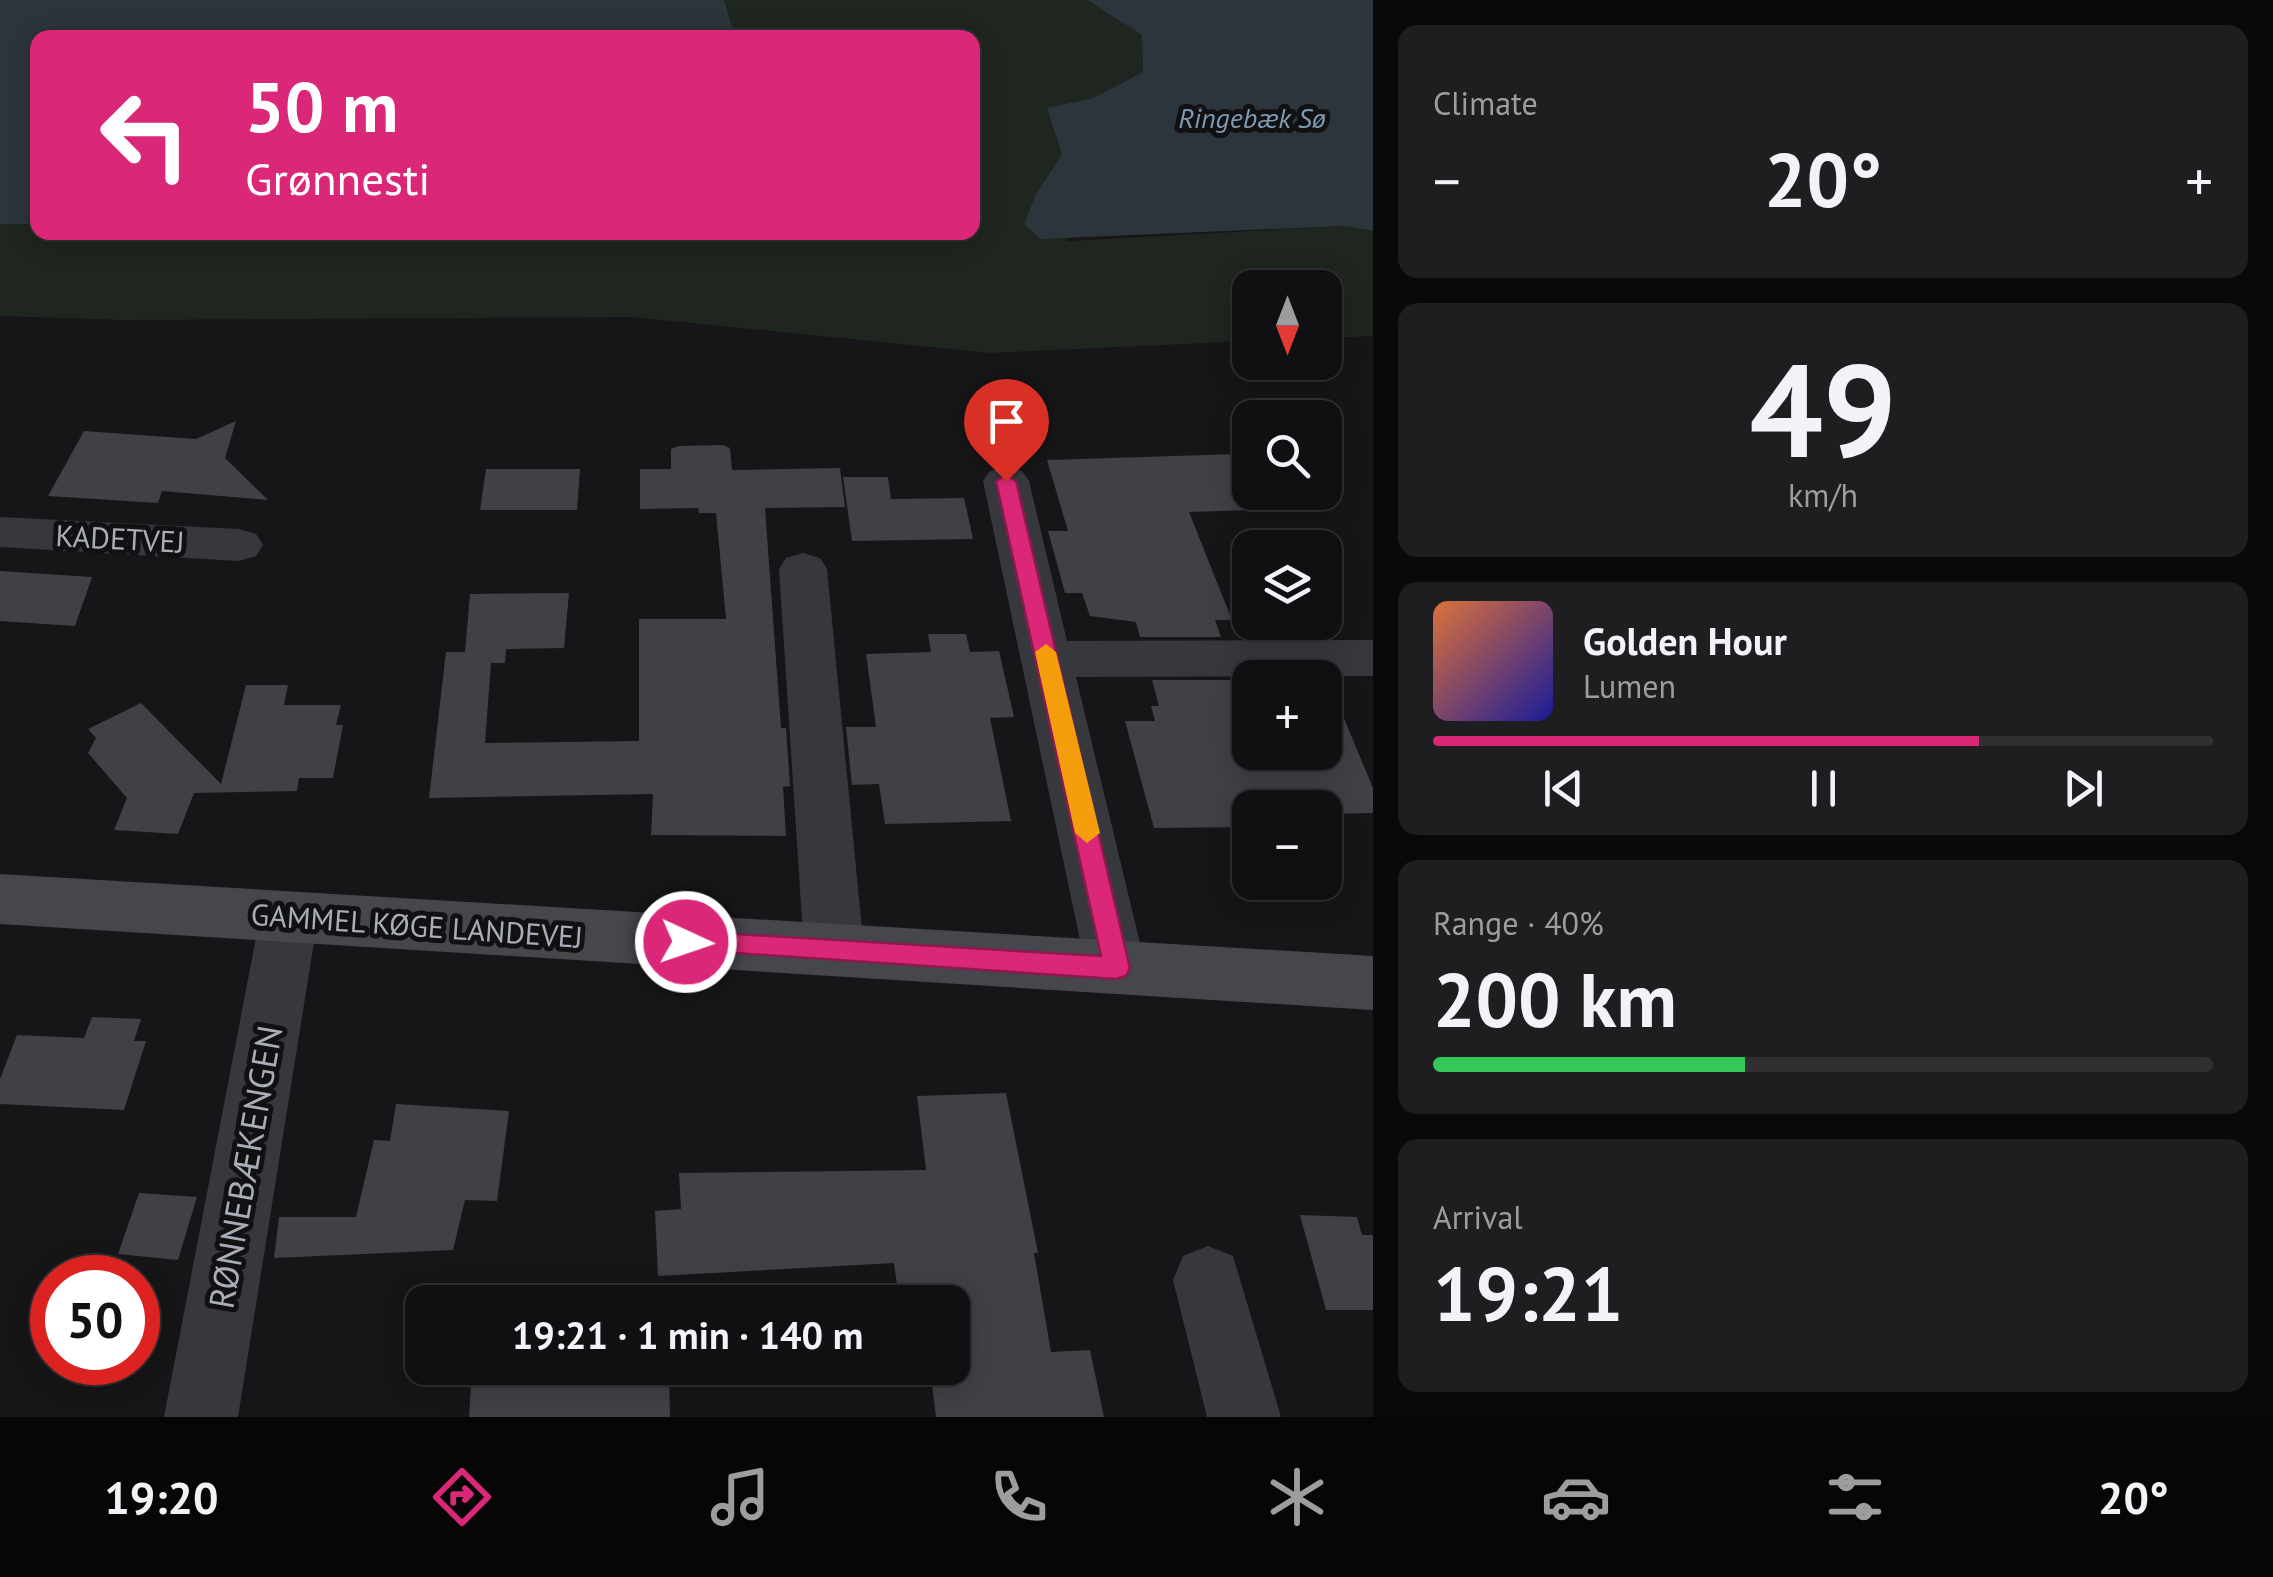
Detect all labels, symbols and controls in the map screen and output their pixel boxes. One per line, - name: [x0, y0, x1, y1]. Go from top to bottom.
- text: 50 m: [245, 61, 398, 151]
- icon: left: [80, 70, 210, 200]
- text: Climate: [1433, 82, 1538, 124]
- water label: Ringebæk Sø: [1178, 99, 1326, 136]
- text: 20°: [1764, 131, 1882, 228]
- text: −: [1433, 145, 1461, 216]
- text: +: [2185, 145, 2213, 216]
- text: Grønnesti: [245, 149, 430, 207]
- north arrow: [1232, 270, 1342, 380]
- map controls: [1232, 270, 1342, 900]
- text: 49: [1749, 325, 1897, 493]
- pin: [964, 379, 1049, 482]
- icon: arrive: [979, 394, 1034, 449]
- button: search: [1232, 400, 1342, 510]
- text: km/h: [1788, 474, 1858, 516]
- street label: KADETVEJ: [54, 515, 186, 561]
- button: layers: [1232, 530, 1342, 640]
- text: Golden Hour: [1583, 616, 1787, 665]
- button: +: [1232, 660, 1342, 770]
- text: Lumen: [1583, 665, 1676, 707]
- icon: previous: [1536, 761, 1591, 816]
- icon: pause: [1796, 761, 1851, 816]
- icon: next: [2056, 761, 2111, 816]
- button: −: [1232, 790, 1342, 900]
- position arrow: [634, 890, 738, 994]
- street label: GAMMEL KØGE LANDEVEJ: [250, 894, 584, 956]
- text: Range · 40%: [1433, 902, 1604, 944]
- text: 200 km: [1433, 951, 1677, 1048]
- street label: RØNNEBÆKENGEN: [197, 1022, 293, 1312]
- text: Arrival: [1433, 1196, 1523, 1238]
- text: 19:21: [1433, 1245, 1623, 1342]
- speed limit sign: 50: [30, 1255, 160, 1385]
- text: 19:21 · 1 min · 140 m: [512, 1310, 863, 1359]
- icon: directions: [427, 1462, 497, 1532]
- icon: music: [705, 1462, 775, 1532]
- icon: phone: [984, 1462, 1054, 1532]
- icon: climate: [1262, 1462, 1332, 1532]
- icon: car: [1541, 1462, 1611, 1532]
- icon: filters: [1820, 1462, 1890, 1532]
- text: 19:20: [104, 1468, 218, 1526]
- text: 20°: [2098, 1468, 2169, 1526]

